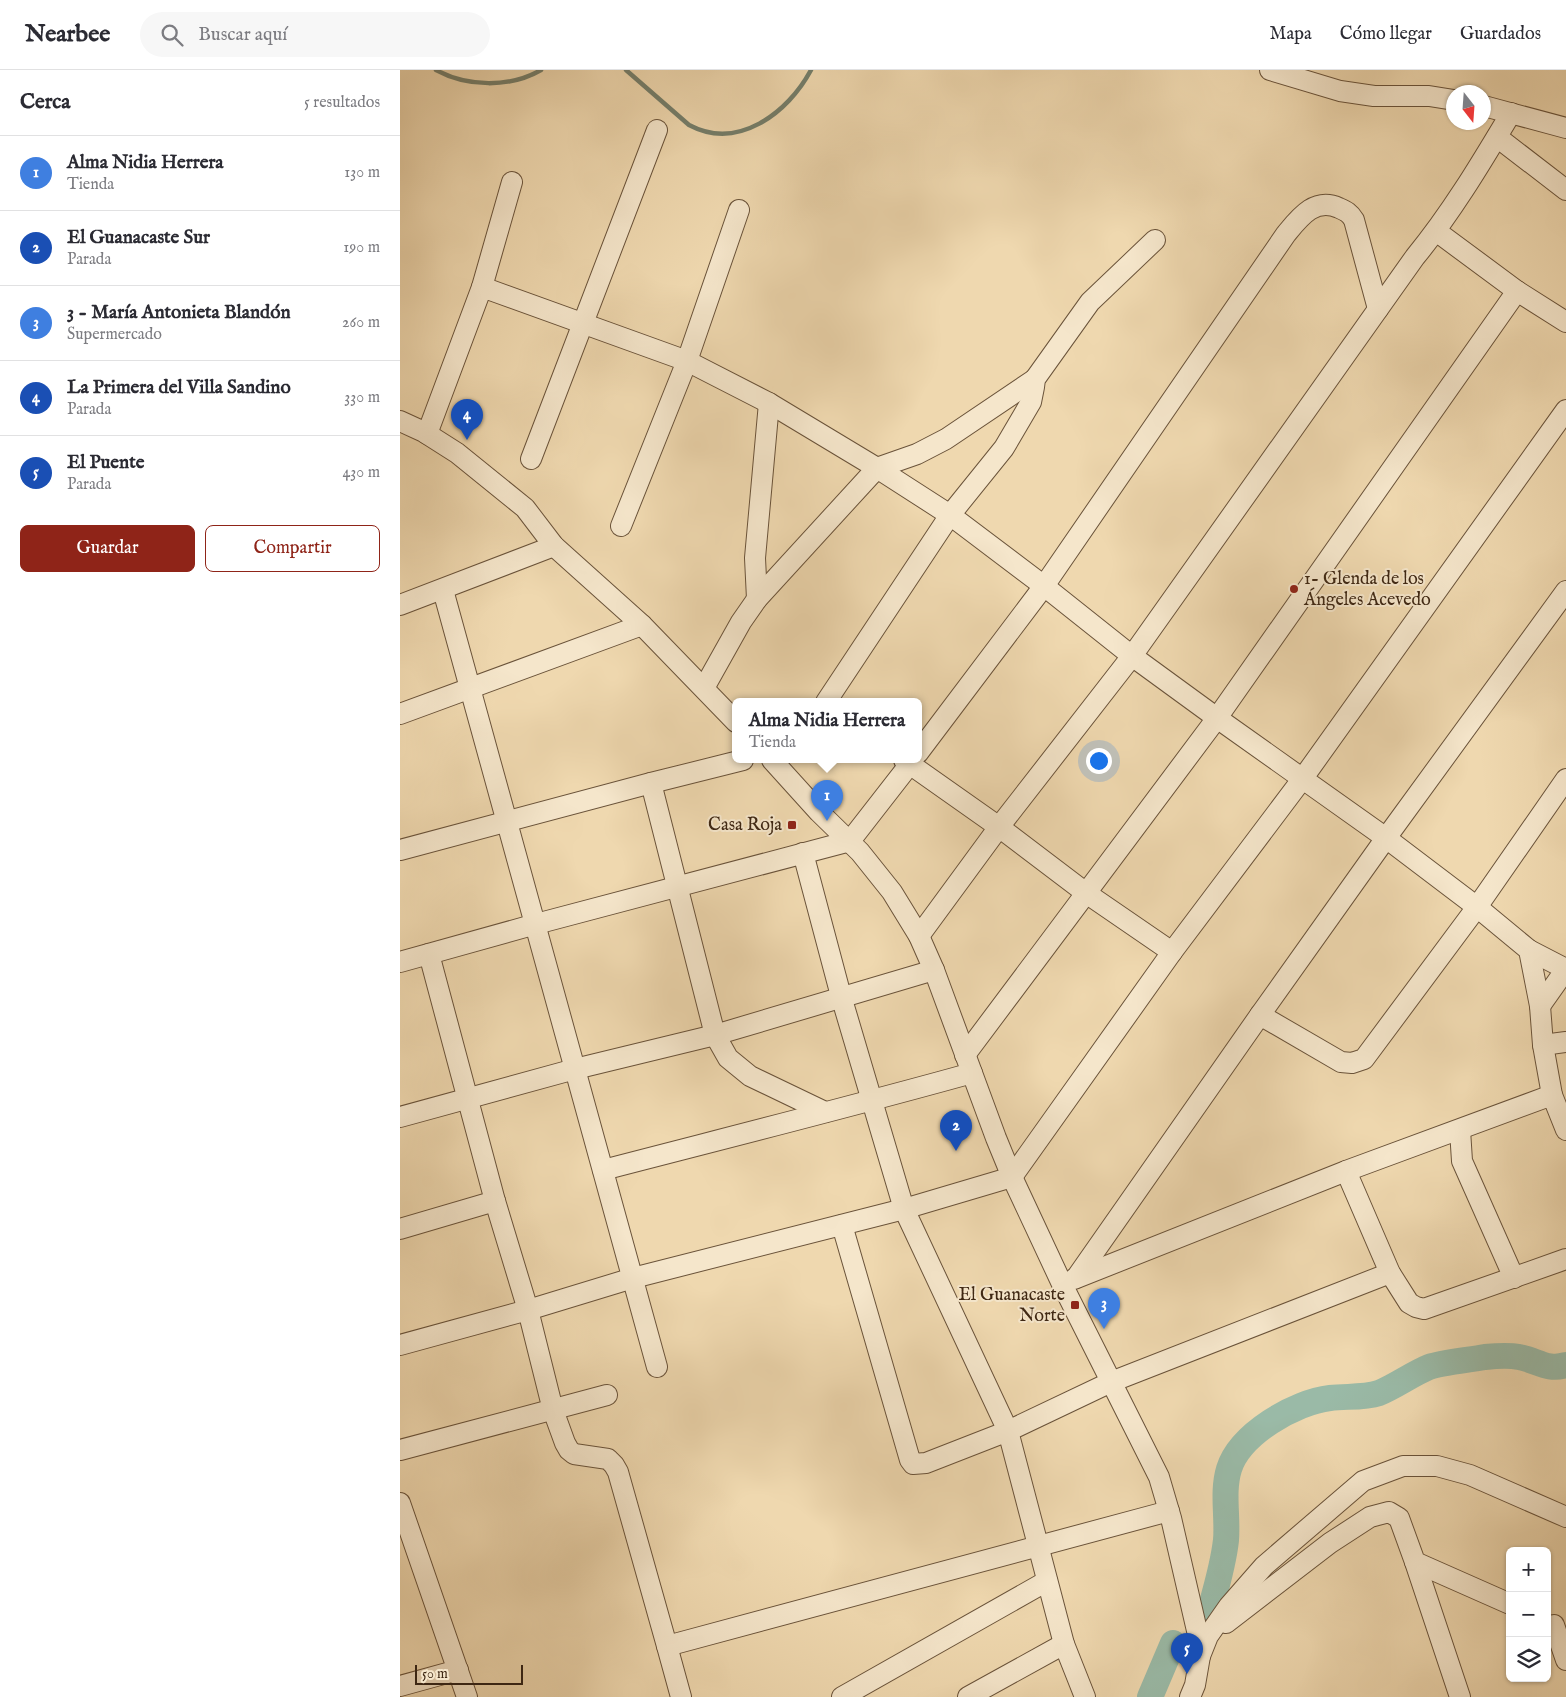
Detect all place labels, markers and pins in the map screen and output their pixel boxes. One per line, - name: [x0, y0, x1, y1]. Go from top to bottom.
- pin: 4: [451, 399, 483, 440]
- place label: 1- Glenda de los Ángeles Acevedo: [1303, 568, 1431, 612]
- marker: 1- Glenda de los Ángeles Acevedo: [1288, 583, 1300, 595]
- pin: 1: [811, 780, 843, 821]
- place label: Casa Roja: [708, 814, 782, 837]
- marker: Casa Roja: [786, 819, 798, 831]
- pin: 2: [940, 1110, 972, 1151]
- place label: El Guanacaste Norte: [959, 1284, 1065, 1328]
- pin: 3: [1088, 1288, 1120, 1329]
- marker: El Guanacaste Norte: [1069, 1299, 1081, 1311]
- pin: 5: [1171, 1633, 1203, 1674]

